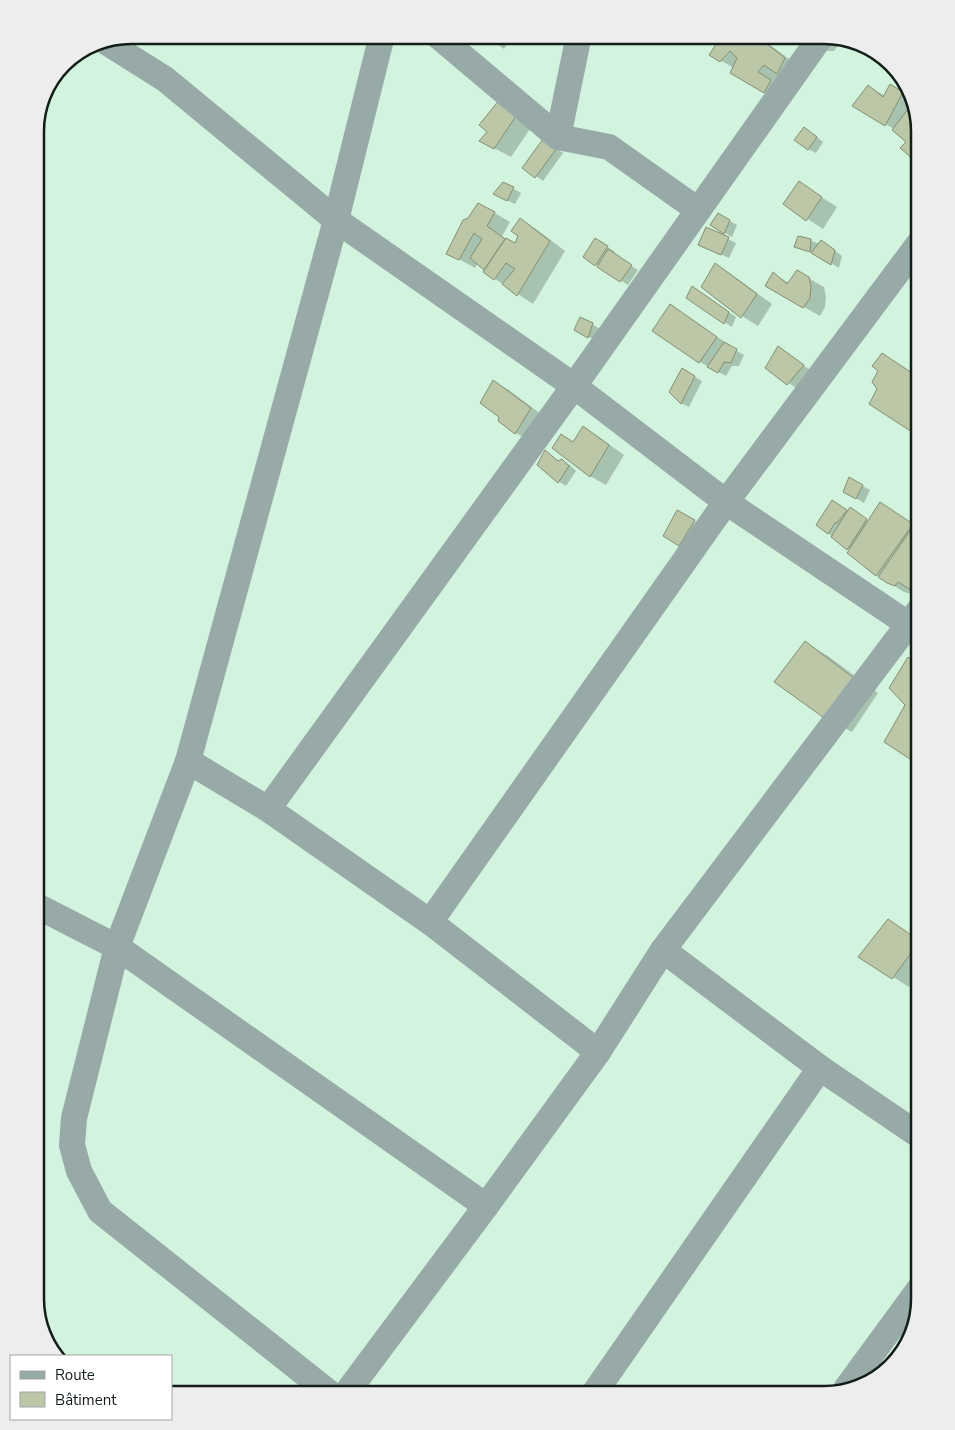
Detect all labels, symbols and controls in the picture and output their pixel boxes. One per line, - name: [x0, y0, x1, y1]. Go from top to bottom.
- legend: [10, 1355, 172, 1420]
- text: Route: [55, 1365, 95, 1385]
- text: Bâtiment: [55, 1390, 117, 1410]

